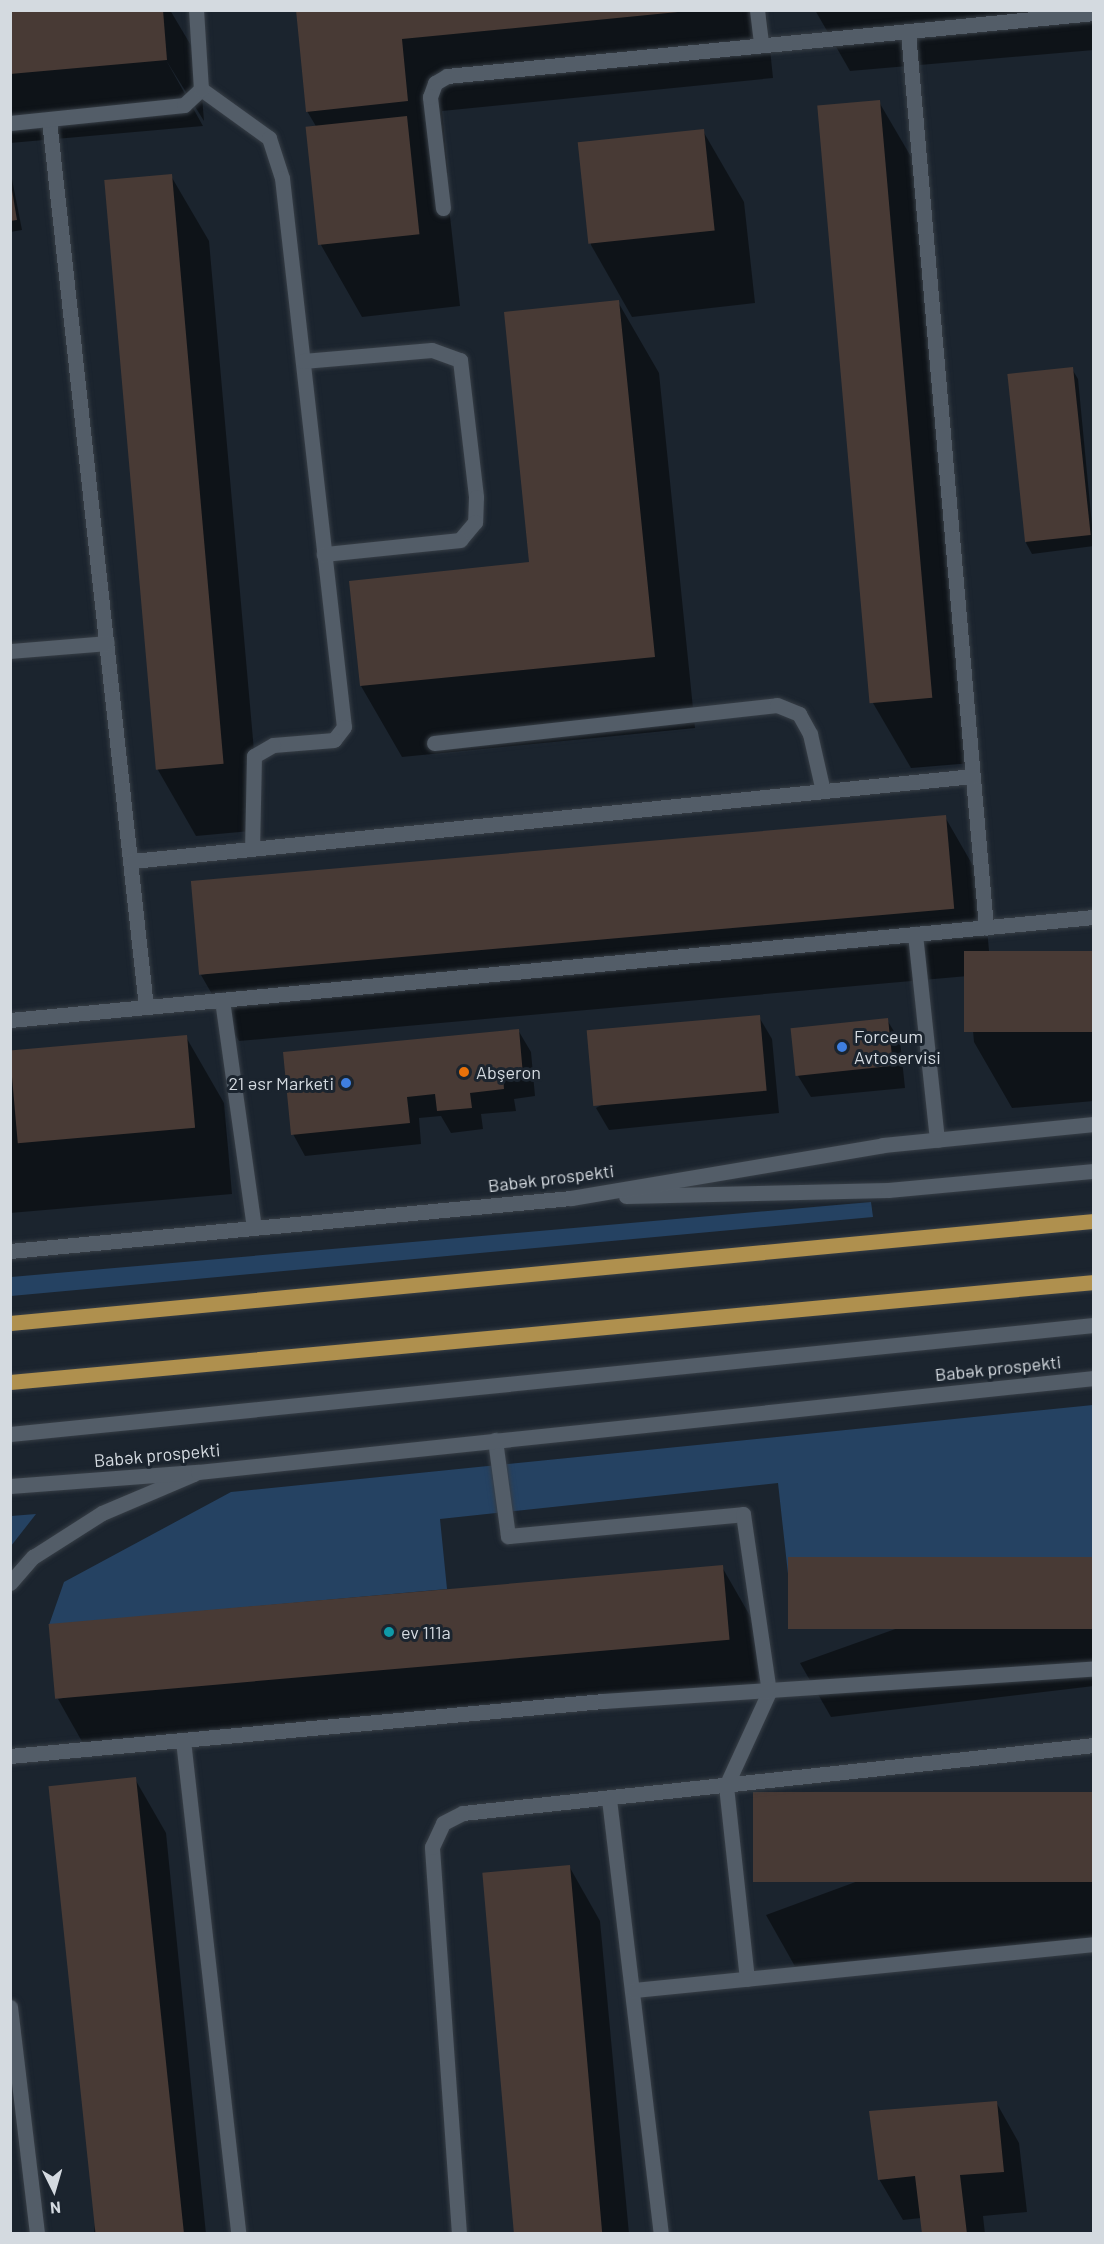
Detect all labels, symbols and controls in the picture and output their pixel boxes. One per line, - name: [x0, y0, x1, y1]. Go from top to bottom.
- place label: Forceum Avtoservisi: [854, 1026, 941, 1068]
- marker: Forceum Avtoservisi: [835, 1040, 849, 1054]
- place label: Abşeron: [476, 1061, 541, 1083]
- marker: Abşeron: [457, 1065, 471, 1079]
- place label: 21 əsr Marketi: [228, 1072, 334, 1094]
- marker: 21 əsr Marketi: [339, 1076, 353, 1090]
- street label: Babək prospekti: [487, 1160, 615, 1196]
- street label: Babək prospekti: [934, 1351, 1062, 1385]
- street label: Babək prospekti: [93, 1439, 221, 1471]
- place label: ev 111a: [401, 1621, 451, 1643]
- marker: ev 111a: [382, 1625, 396, 1639]
- north arrow: [24, 2160, 84, 2220]
- text: N: [49, 2199, 62, 2218]

